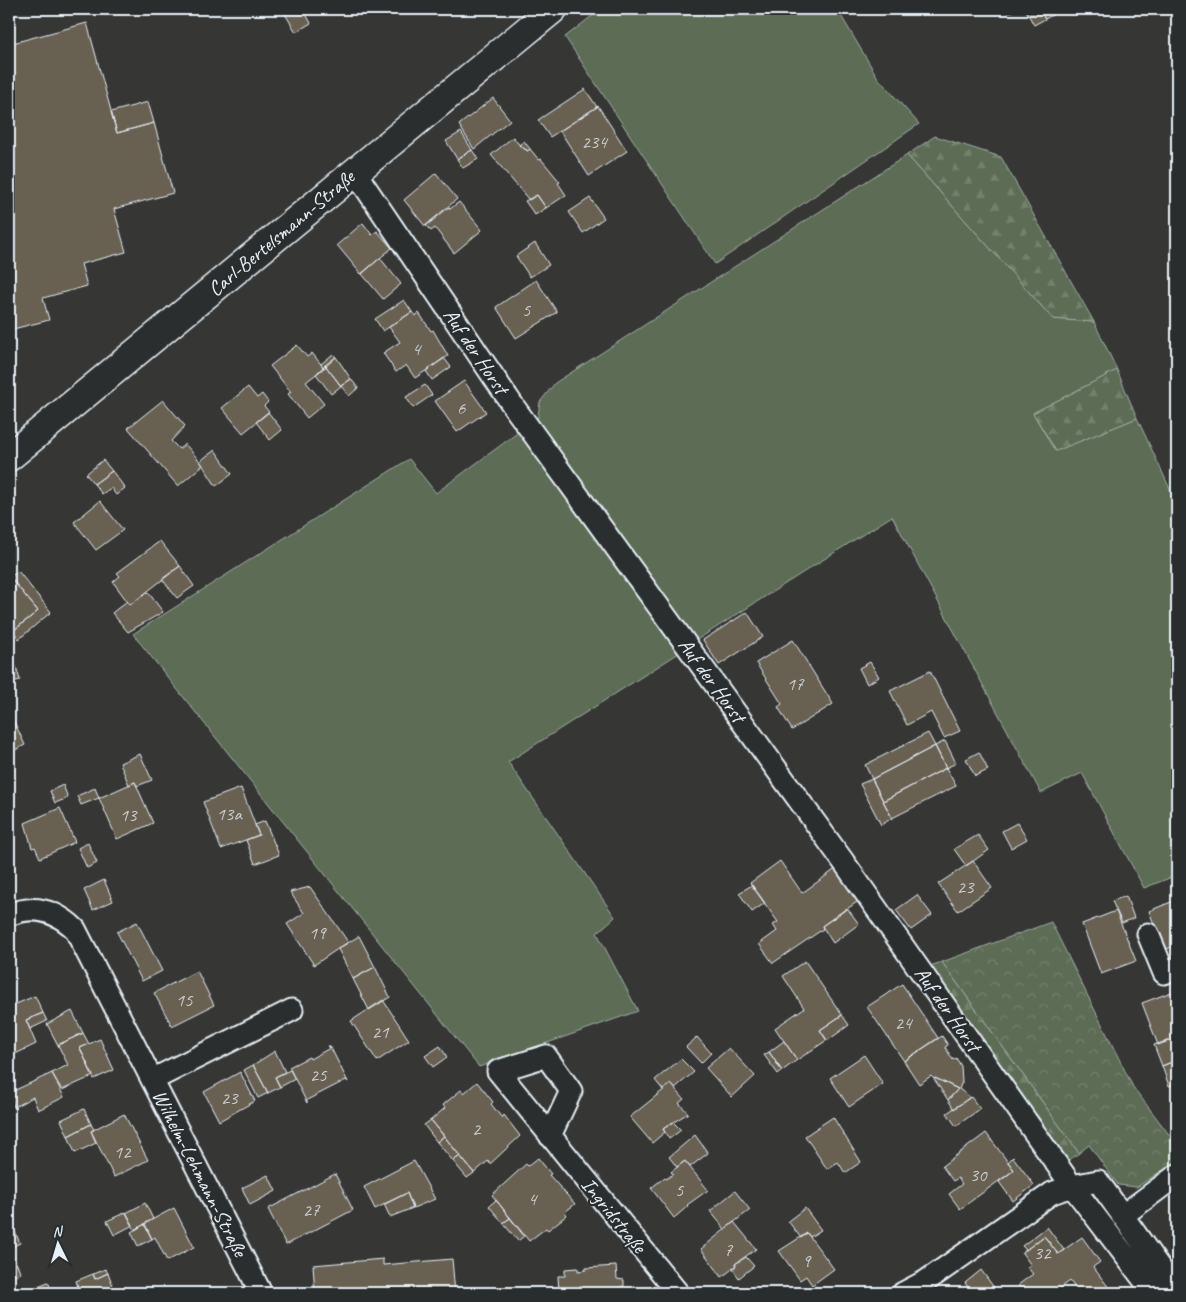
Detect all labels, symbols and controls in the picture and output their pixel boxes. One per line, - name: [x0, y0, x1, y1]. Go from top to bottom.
- house number: 234: [581, 130, 609, 154]
- street label: Carl-Bertelsmann-Straße: [202, 163, 361, 302]
- house number: 5: [522, 298, 532, 322]
- street label: Auf der Horst: [438, 303, 516, 401]
- house number: 4: [412, 337, 423, 361]
- house number: 6: [457, 396, 467, 420]
- street label: Auf der Horst: [673, 633, 753, 730]
- house number: 17: [786, 672, 805, 696]
- house number: 13a: [216, 802, 243, 826]
- house number: 13: [119, 803, 138, 827]
- house number: 23: [956, 875, 975, 899]
- house number: 19: [308, 921, 327, 945]
- street label: Auf der Horst: [909, 961, 989, 1059]
- house number: 15: [175, 988, 194, 1012]
- house number: 24: [894, 1011, 914, 1035]
- house number: 21: [371, 1020, 390, 1044]
- house number: 25: [309, 1063, 328, 1087]
- street label: Wilhelm-Lehmann-Straße: [147, 1085, 254, 1263]
- house number: 23: [220, 1086, 239, 1110]
- house number: 2: [472, 1117, 482, 1141]
- house number: 12: [113, 1140, 132, 1164]
- house number: 30: [969, 1163, 988, 1187]
- street label: Ingridstraße: [576, 1172, 654, 1260]
- house number: 5: [675, 1178, 685, 1202]
- house number: 4: [528, 1187, 539, 1211]
- house number: 27: [302, 1198, 321, 1222]
- north arrow: [32, 1220, 82, 1270]
- text: N: [52, 1222, 64, 1240]
- house number: 7: [724, 1238, 734, 1262]
- house number: 32: [1033, 1241, 1052, 1265]
- house number: 9: [802, 1249, 812, 1273]

